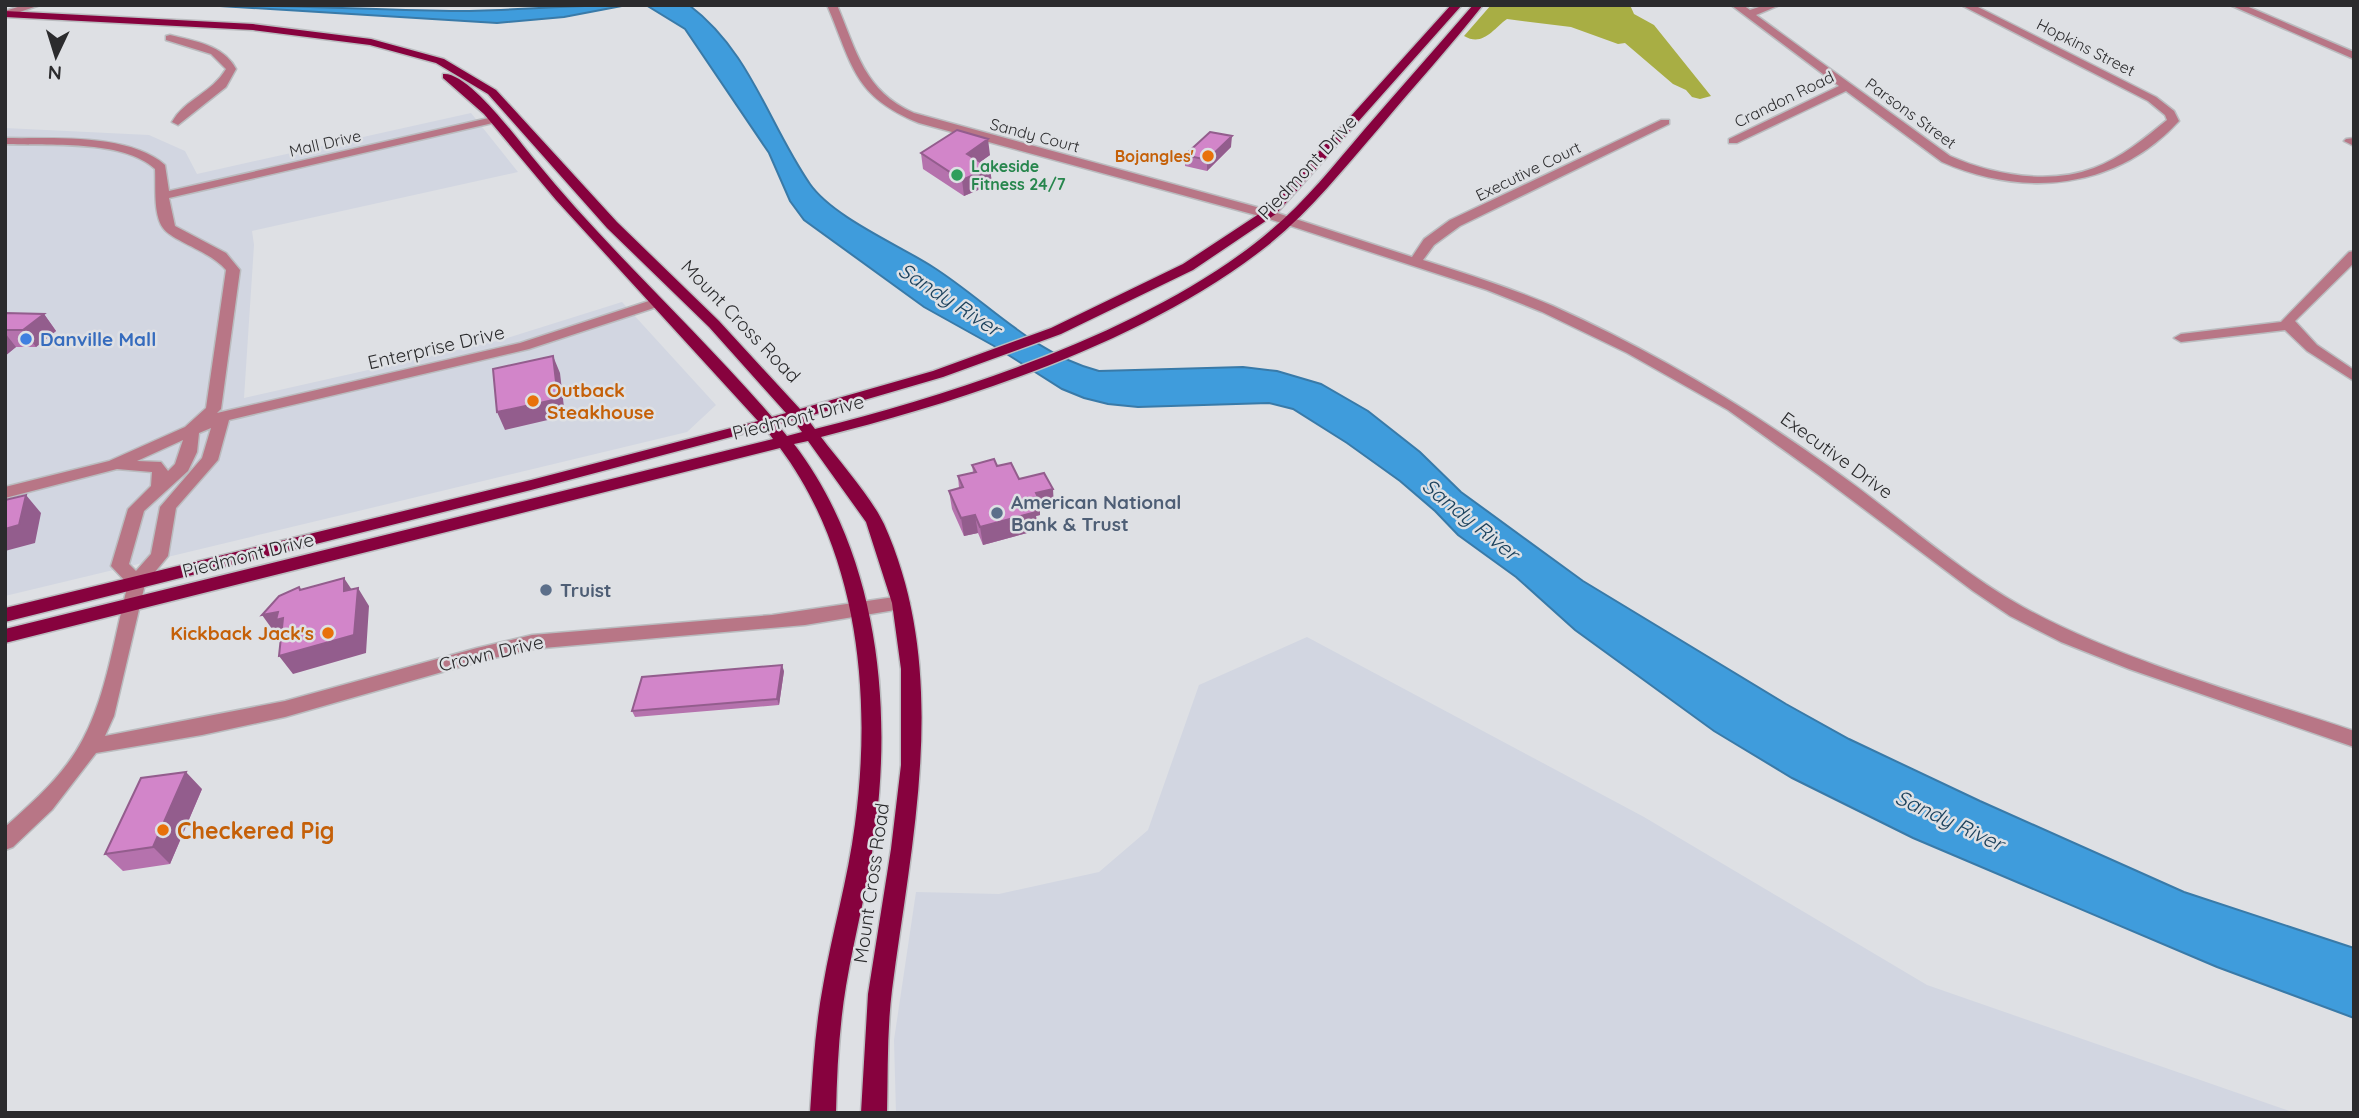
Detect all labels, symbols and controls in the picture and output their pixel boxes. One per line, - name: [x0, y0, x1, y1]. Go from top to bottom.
- street label: Hopkins Street: [2033, 14, 2139, 80]
- north arrow: [21, 21, 91, 91]
- text: N: [47, 61, 63, 85]
- street label: Crandon Road: [1731, 66, 1837, 132]
- street label: Parsons Street: [1862, 73, 1960, 153]
- street label: Piedmont Drive: [1252, 110, 1362, 224]
- street label: Sandy Court: [988, 113, 1082, 157]
- street label: Mall Drive: [287, 125, 363, 161]
- street label: Executive Court: [1472, 137, 1584, 205]
- place label: Bojangles': [1115, 146, 1194, 166]
- marker: Bojangles': [1200, 148, 1216, 164]
- place label: Lakeside Fitness 24/7: [971, 156, 1066, 194]
- marker: Lakeside Fitness 24/7: [949, 167, 965, 183]
- street label: Mount Cross Road: [676, 255, 806, 387]
- water label: Sandy River: [894, 256, 1008, 343]
- street label: Enterprise Drive: [365, 320, 507, 374]
- place label: Danville Mall: [40, 327, 156, 351]
- marker: Danville Mall: [18, 331, 34, 347]
- place label: Outback Steakhouse: [547, 378, 654, 424]
- street label: Piedmont Drive: [730, 389, 866, 445]
- marker: Outback Steakhouse: [525, 393, 541, 409]
- street label: Executive Drive: [1776, 406, 1898, 504]
- water label: Sandy River: [1418, 472, 1527, 568]
- place label: American National Bank & Trust: [1011, 490, 1181, 536]
- marker: American National Bank & Trust: [989, 505, 1005, 521]
- street label: Piedmont Drive: [180, 527, 316, 583]
- place label: Truist: [560, 578, 612, 602]
- marker: Truist: [538, 582, 554, 598]
- place label: Kickback Jack's: [170, 621, 314, 645]
- marker: Kickback Jack's: [320, 625, 336, 641]
- street label: Crown Drive: [436, 629, 546, 677]
- water label: Sandy River: [1892, 784, 2011, 858]
- street label: Mount Cross Road: [848, 801, 894, 965]
- place label: Checkered Pig: [177, 816, 334, 845]
- marker: Checkered Pig: [155, 822, 171, 838]

